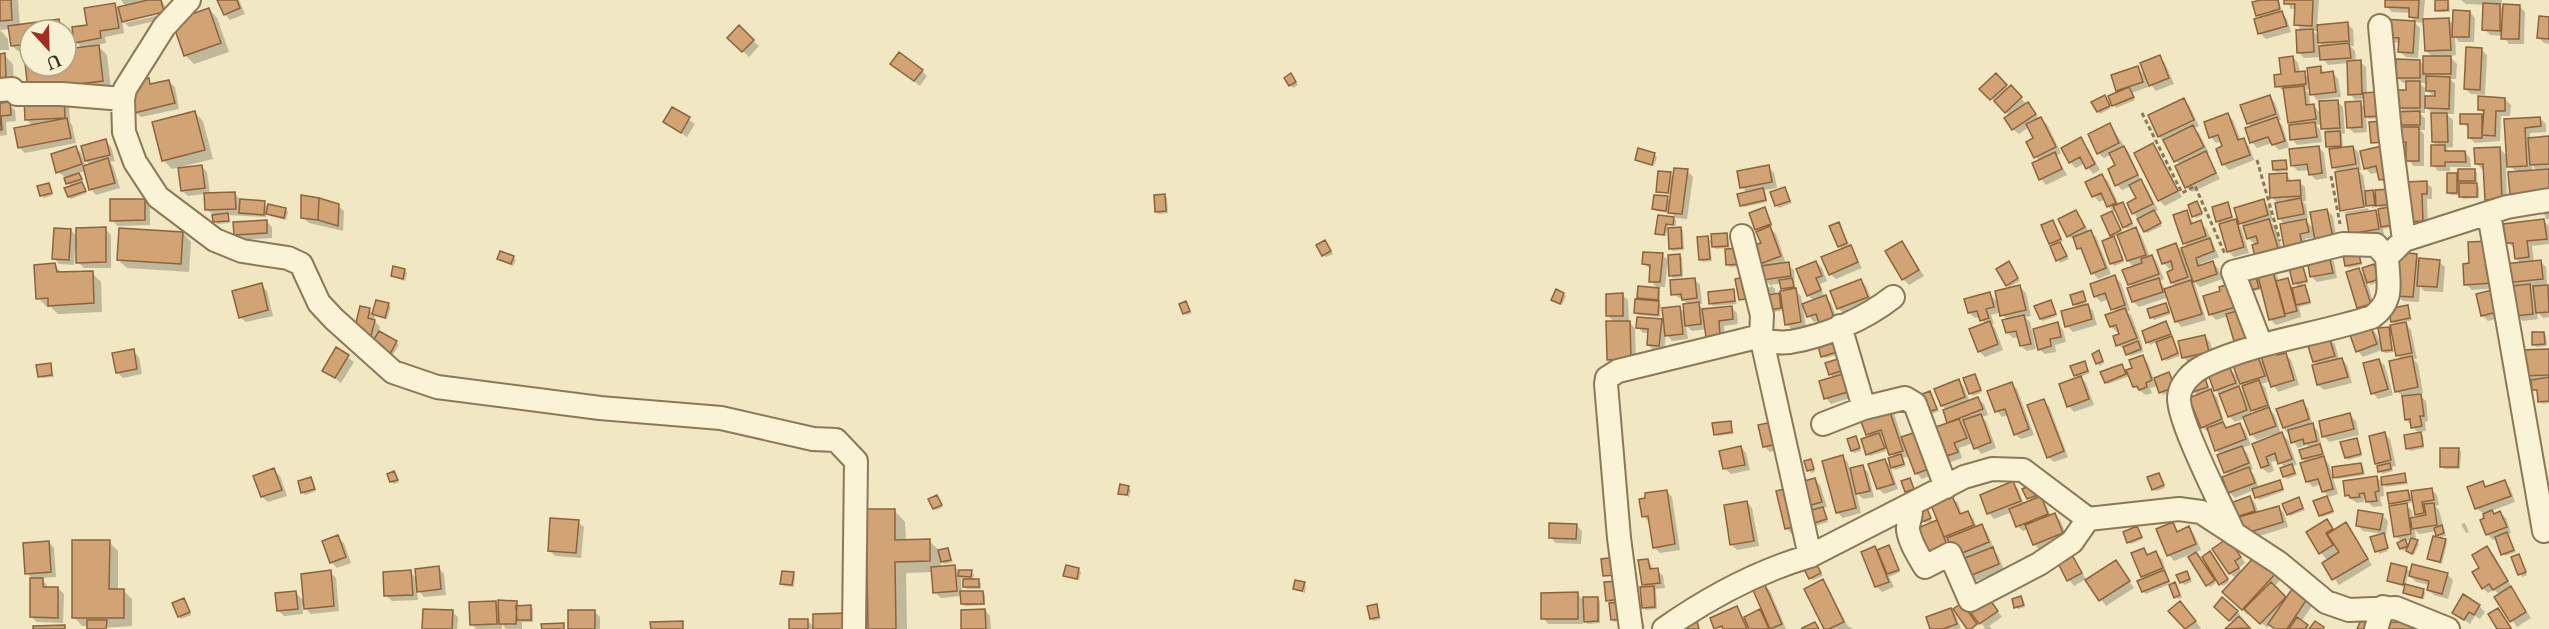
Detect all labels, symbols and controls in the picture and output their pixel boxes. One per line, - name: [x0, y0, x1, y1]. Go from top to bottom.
- north arrow: [18, 18, 78, 78]
- text: U: [43, 50, 64, 74]

